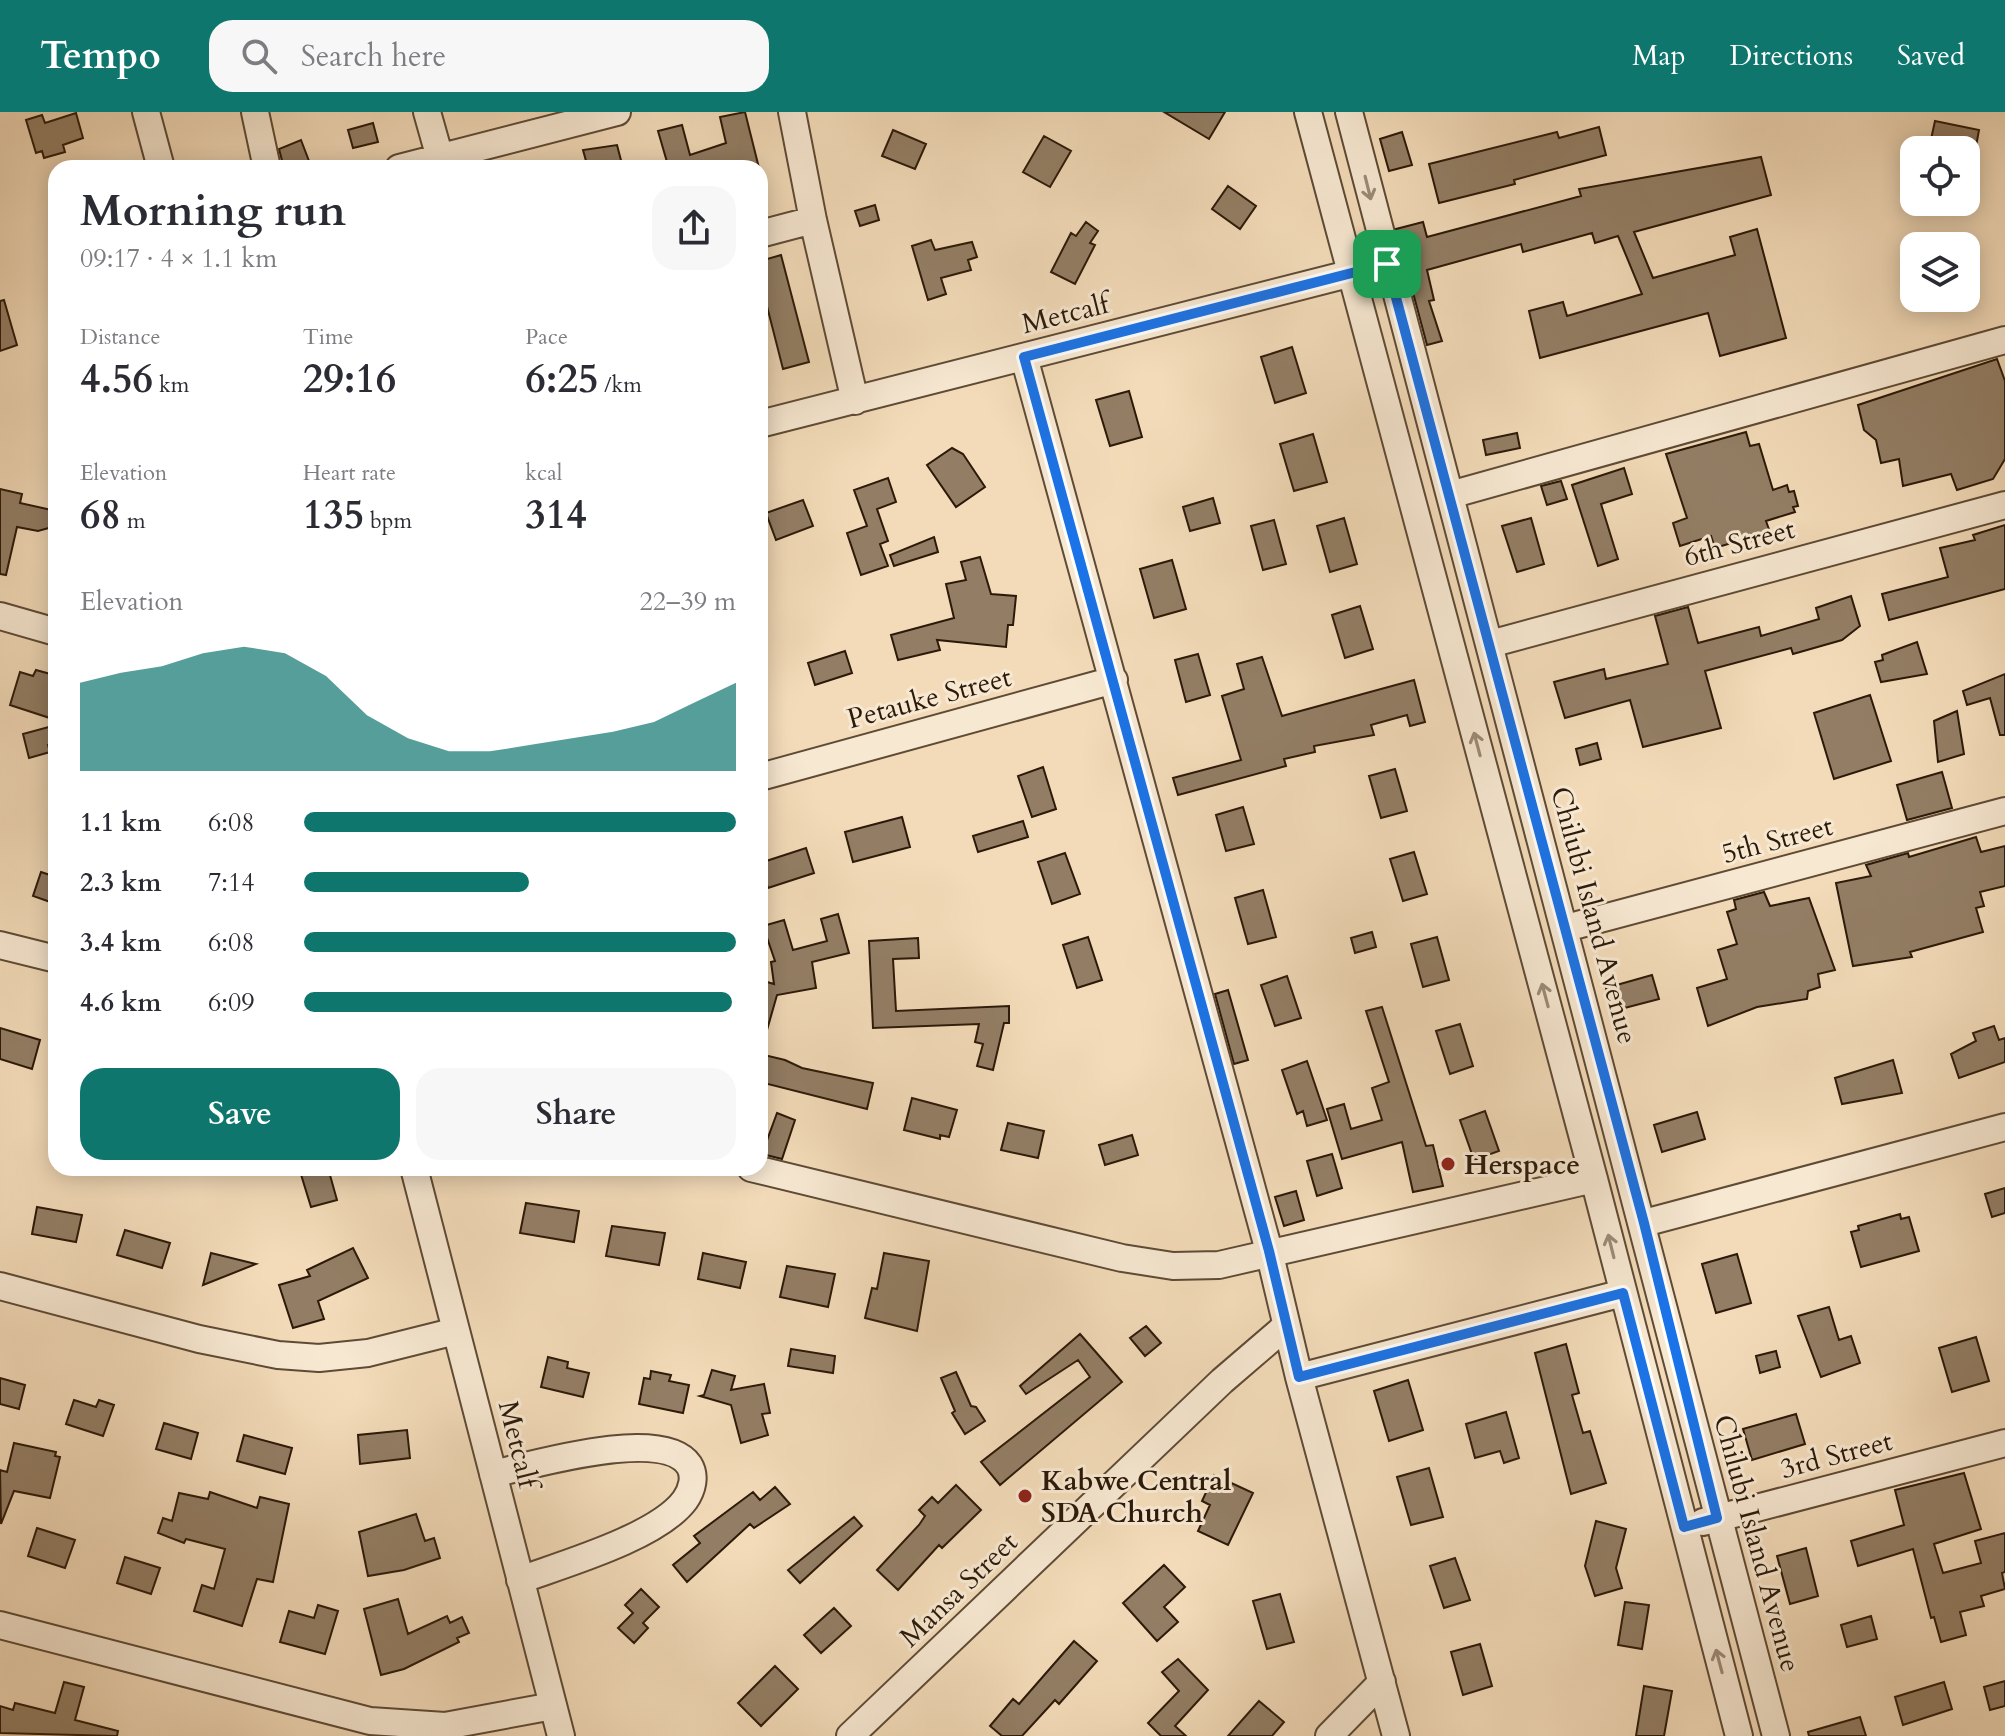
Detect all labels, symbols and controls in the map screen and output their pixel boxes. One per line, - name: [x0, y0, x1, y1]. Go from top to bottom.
- search box: [209, 20, 769, 92]
- text: Tempo: [40, 30, 161, 82]
- icon: search: [237, 34, 281, 78]
- text: Search here: [301, 36, 446, 77]
- text: Map: [1632, 37, 1686, 75]
- text: Directions: [1730, 37, 1853, 75]
- text: Saved: [1897, 37, 1965, 75]
- map controls: [1900, 136, 1980, 312]
- button: locate: [1900, 136, 1980, 216]
- one-way arrow: [1361, 174, 1376, 200]
- text: Morning run: [80, 181, 346, 241]
- button: share: [652, 186, 736, 270]
- pin: [1353, 230, 1421, 298]
- button: layers: [1900, 232, 1980, 312]
- text: 09:17 · 4 × 1.1 km: [80, 241, 277, 276]
- icon: arrive: [1365, 242, 1409, 286]
- street label: Metcalf: [1018, 284, 1117, 343]
- text: Distance: [80, 322, 160, 352]
- text: Time: [303, 322, 354, 352]
- text: Pace: [525, 322, 568, 352]
- text: 4.56: [80, 352, 153, 407]
- text: 29:16: [303, 352, 396, 407]
- text: 6:25: [525, 352, 598, 407]
- text: km: [153, 370, 189, 400]
- text: /km: [598, 370, 642, 400]
- text: Elevation: [80, 458, 167, 488]
- text: Heart rate: [303, 458, 396, 488]
- text: kcal: [525, 458, 562, 488]
- text: 68: [80, 488, 121, 543]
- text: 135: [303, 488, 364, 543]
- text: 314: [525, 488, 587, 543]
- text: m: [121, 506, 146, 536]
- text: bpm: [364, 506, 412, 536]
- street label: 6th Street: [1680, 510, 1799, 576]
- text: Elevation: [80, 584, 183, 619]
- text: 22–39 m: [639, 584, 736, 619]
- street label: Petauke Street: [843, 658, 1016, 738]
- one-way arrow: [1469, 731, 1484, 757]
- street label: Chilubi Island Avenue: [1541, 782, 1647, 1048]
- text: 1.1 km: [80, 805, 161, 840]
- text: 6:08: [208, 805, 255, 840]
- street label: 5th Street: [1718, 807, 1837, 873]
- text: 2.3 km: [80, 865, 161, 900]
- text: 7:14: [208, 865, 255, 900]
- text: 3.4 km: [80, 925, 161, 960]
- text: 6:08: [208, 925, 255, 960]
- one-way arrow: [1536, 983, 1551, 1008]
- text: 4.6 km: [80, 985, 161, 1020]
- text: 6:09: [208, 985, 255, 1020]
- button: Save: [80, 1068, 400, 1160]
- button: Share: [416, 1068, 736, 1160]
- place label: Herspace: [1464, 1146, 1580, 1184]
- marker: Herspace: [1439, 1155, 1457, 1173]
- one-way arrow: [1603, 1234, 1618, 1260]
- street label: Metcalf: [489, 1397, 548, 1496]
- street label: Chilubi Island Avenue: [1704, 1410, 1810, 1676]
- street label: 3rd Street: [1776, 1422, 1897, 1488]
- place label: Kabwe Central SDA Church: [1041, 1462, 1231, 1532]
- marker: Kabwe Central SDA Church: [1016, 1487, 1034, 1505]
- street label: Mansa Street: [891, 1524, 1026, 1656]
- one-way arrow: [1710, 1648, 1725, 1674]

